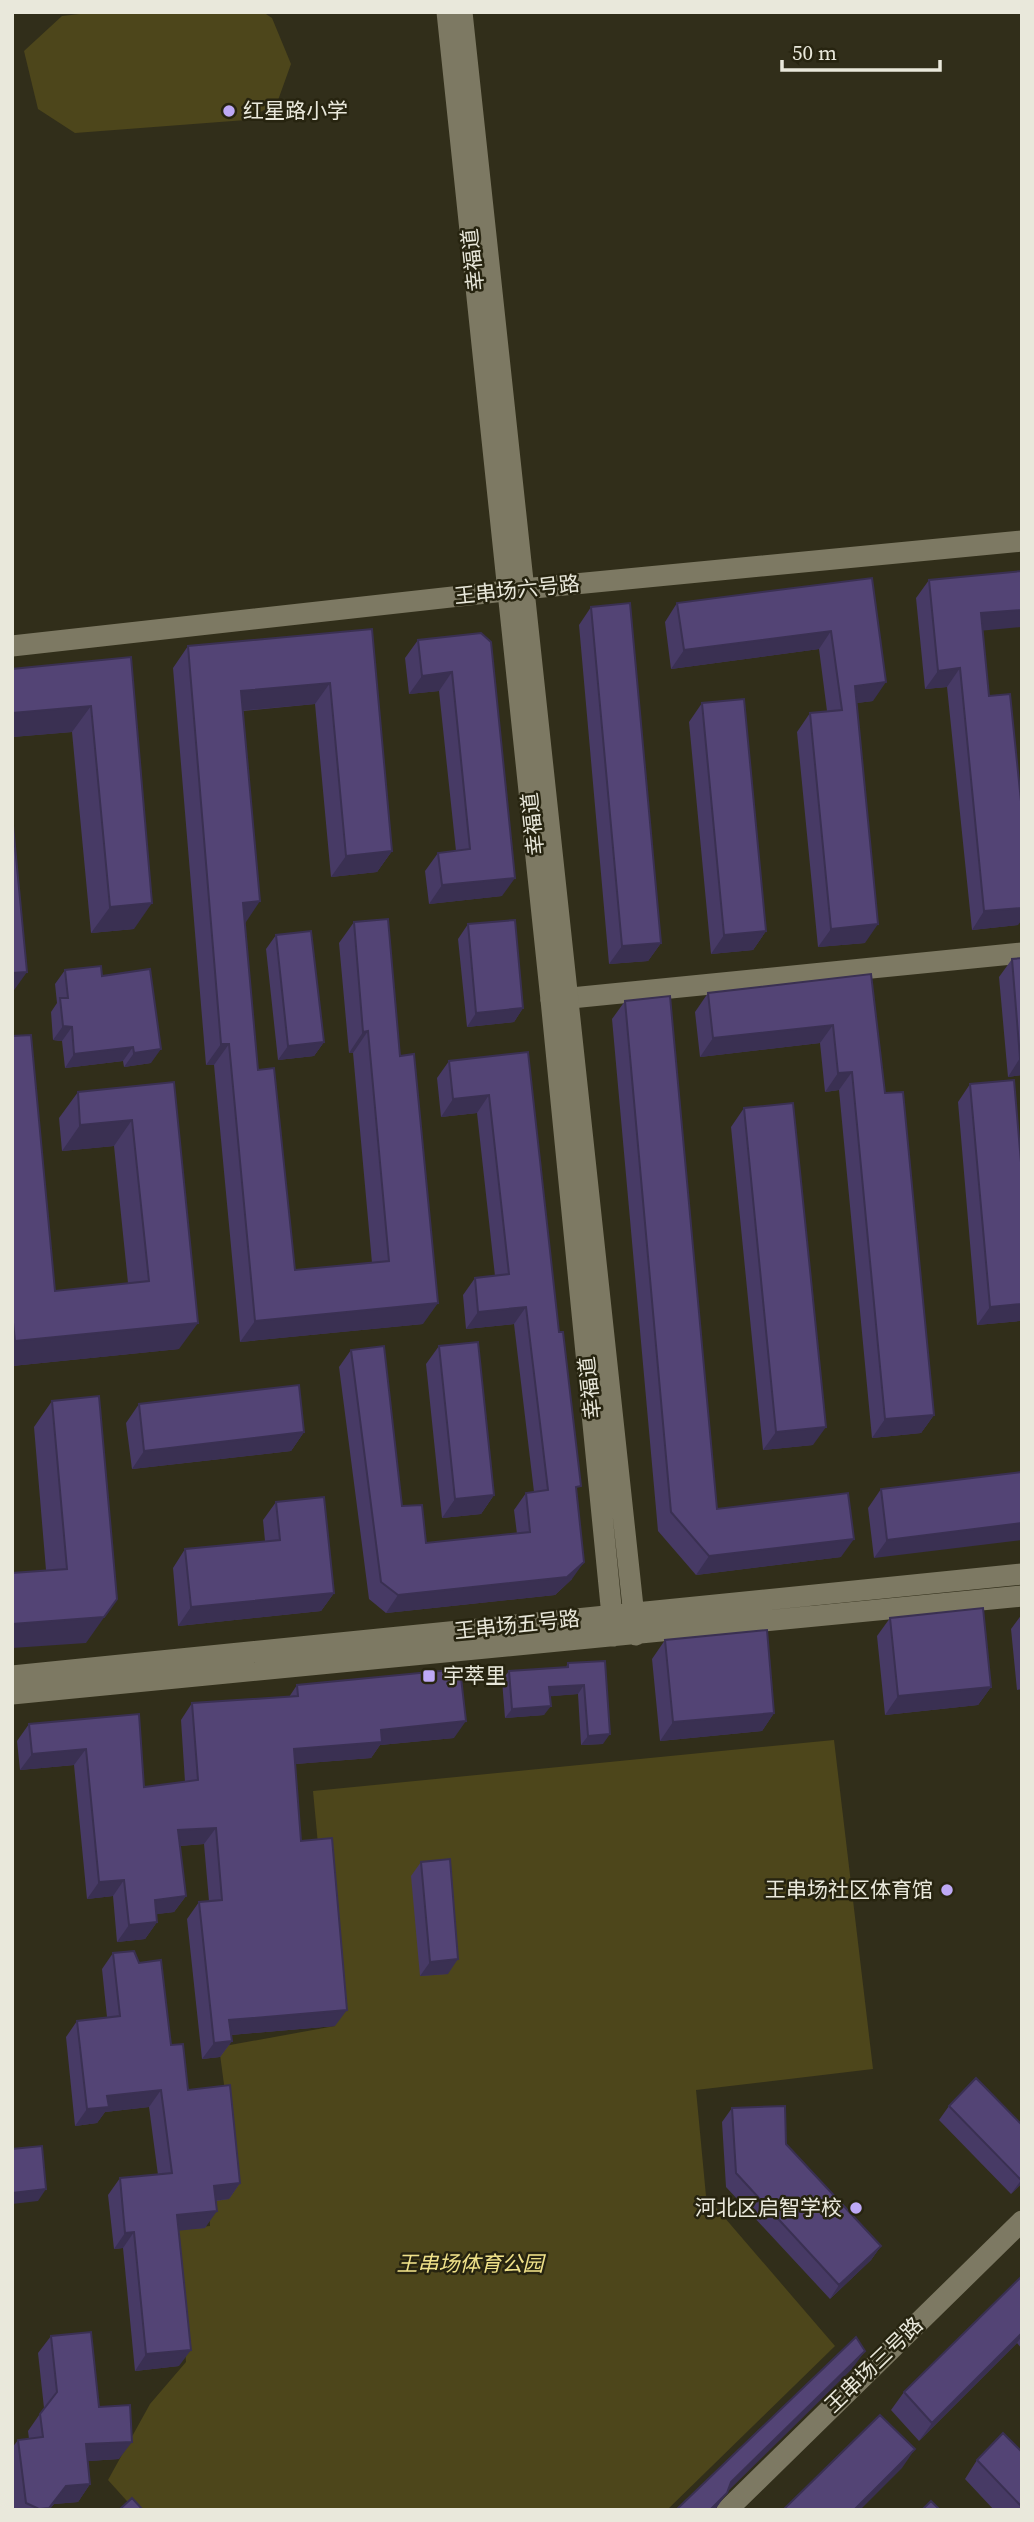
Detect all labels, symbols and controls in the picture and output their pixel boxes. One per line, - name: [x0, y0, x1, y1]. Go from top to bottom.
- scale bar: [782, 28, 940, 72]
- text: 50 m: [792, 38, 837, 67]
- place label: 红星路小学: [243, 96, 348, 125]
- marker: 红星路小学: [221, 103, 237, 119]
- street label: 幸福道: [455, 227, 490, 293]
- street label: 王串场六号路: [453, 568, 581, 611]
- street label: 幸福道: [515, 791, 550, 857]
- street label: 幸福道: [572, 1355, 607, 1421]
- street label: 王串场五号路: [453, 1603, 581, 1646]
- place label: 宇萃里: [443, 1661, 506, 1690]
- marker: 宇萃里: [421, 1668, 437, 1684]
- place label: 王串场社区体育馆: [765, 1875, 933, 1904]
- marker: 王串场社区体育馆: [939, 1882, 955, 1898]
- place label: 河北区启智学校: [695, 2193, 842, 2222]
- marker: 河北区启智学校: [848, 2200, 864, 2216]
- park label: 王串场体育公园: [397, 2249, 546, 2278]
- street label: 王串场三号路: [818, 2310, 929, 2419]

